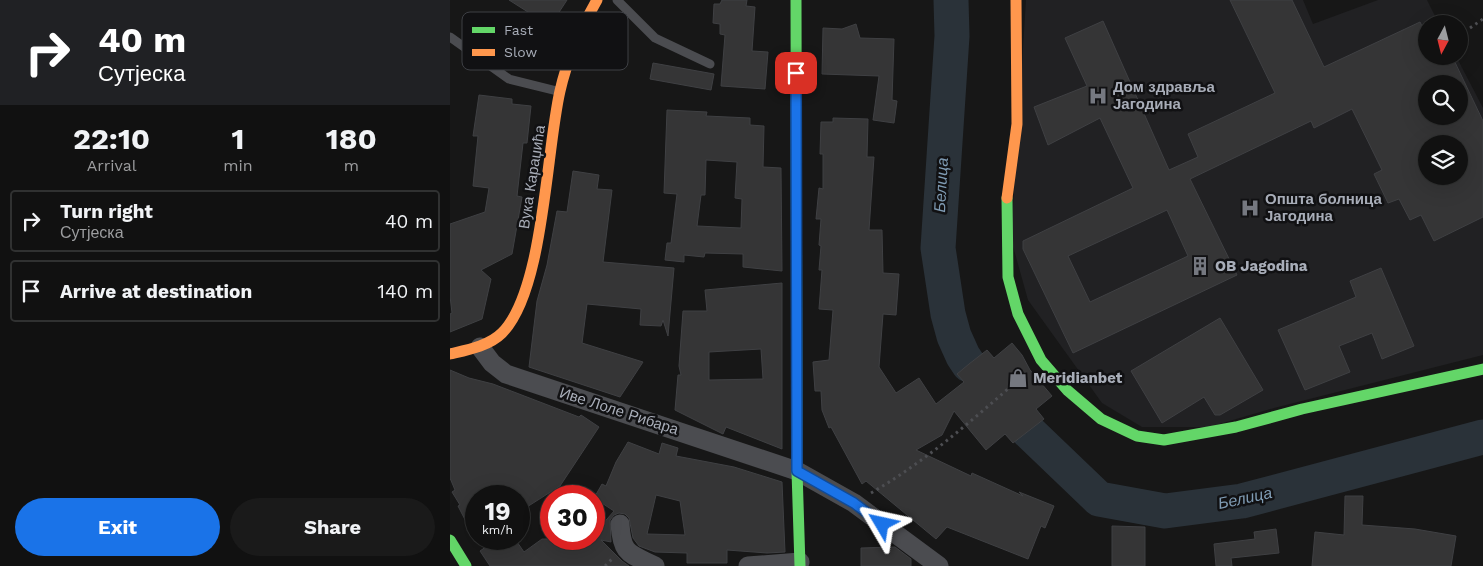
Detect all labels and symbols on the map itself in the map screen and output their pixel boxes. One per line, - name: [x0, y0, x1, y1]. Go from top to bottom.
- legend: [462, 12, 628, 70]
- north arrow: [1418, 15, 1468, 65]
- text: Fast: [504, 22, 533, 38]
- text: Slow: [504, 44, 537, 60]
- pin: [775, 52, 817, 94]
- place label: Дом здравља Јагодина: [1113, 78, 1215, 113]
- hospital icon: Дом здравља Јагодина: [1087, 85, 1109, 107]
- street label: Вука Караџића: [515, 123, 549, 230]
- water label: Белица: [930, 157, 952, 213]
- place label: Општа болница Јагодина: [1265, 190, 1382, 225]
- hospital icon: Општа болница Јагодина: [1239, 197, 1261, 219]
- building icon: OB Jagodina: [1189, 255, 1211, 277]
- place label: OB Jagodina: [1215, 257, 1308, 275]
- shop icon: Meridianbet: [1007, 367, 1029, 389]
- place label: Meridianbet: [1033, 369, 1123, 387]
- street label: Иве Лоле Рибара: [557, 383, 681, 439]
- water label: Белица: [1216, 483, 1274, 513]
- speed limit sign: 30: [540, 485, 605, 550]
- position arrow: [855, 497, 907, 549]

